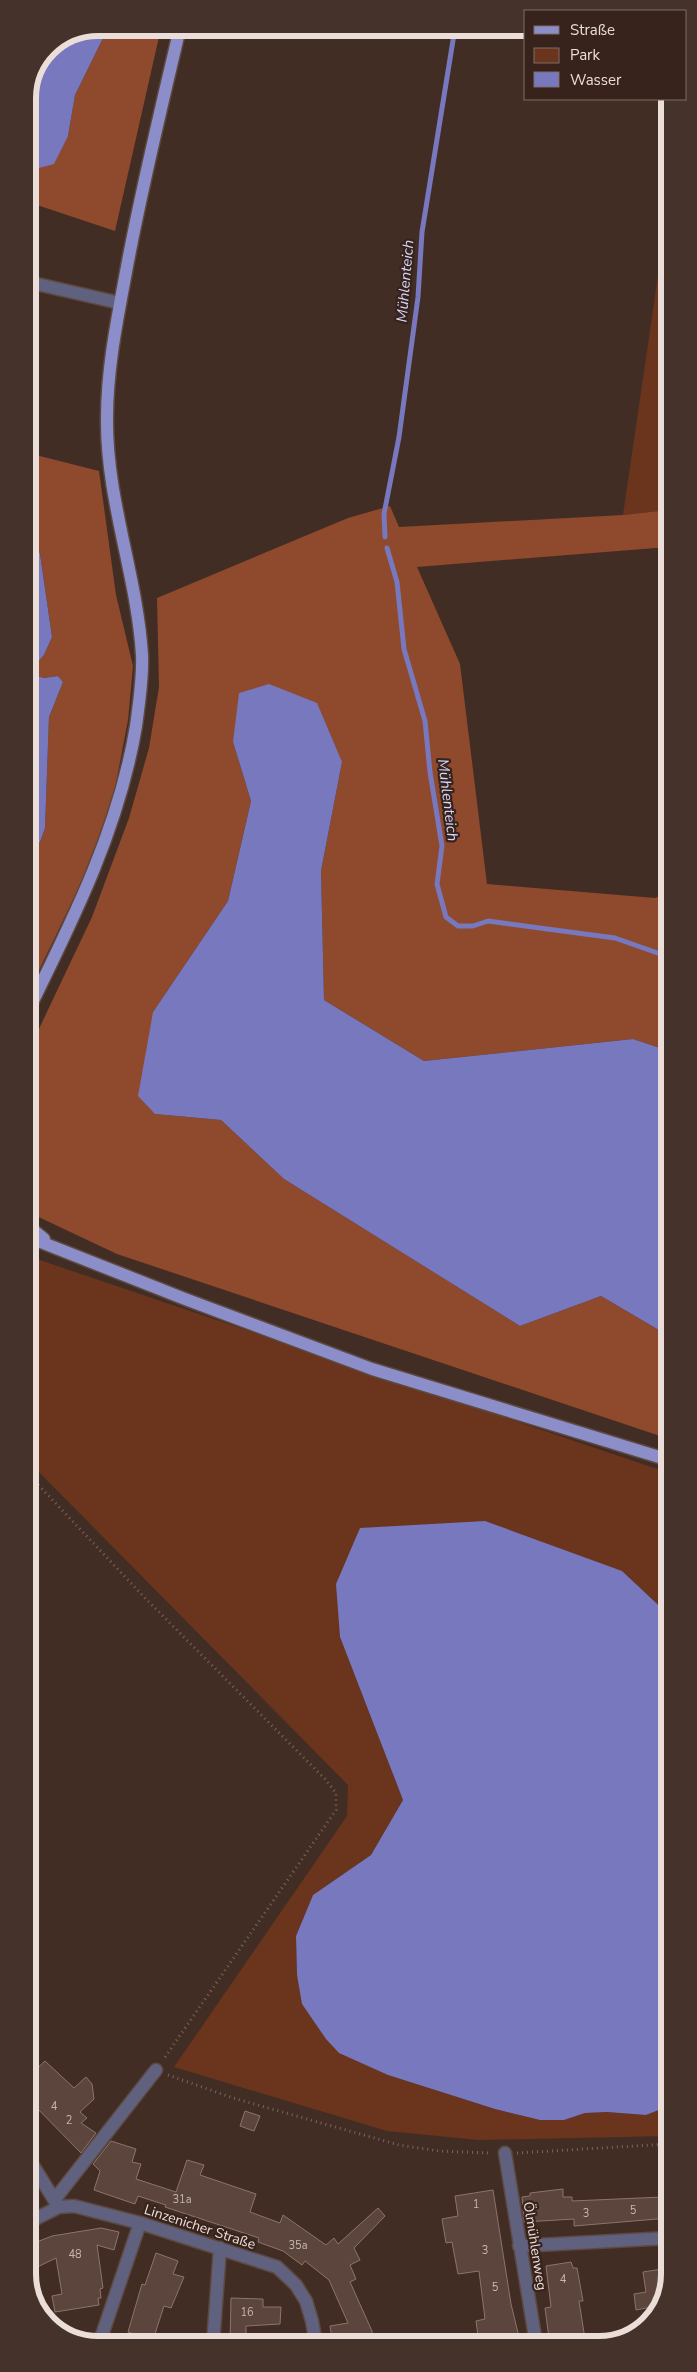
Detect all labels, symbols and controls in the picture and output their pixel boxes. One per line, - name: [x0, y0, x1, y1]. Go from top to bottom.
- legend: [524, 10, 687, 100]
- text: Straße: [570, 20, 615, 40]
- text: Park: [570, 45, 600, 65]
- text: Wasser: [570, 70, 622, 90]
- water label: Mühlenteich: [391, 239, 419, 323]
- water label: Mühlenteich: [433, 758, 463, 842]
- house number: 4: [51, 2099, 58, 2114]
- house number: 2: [66, 2113, 72, 2128]
- house number: 31a: [172, 2192, 192, 2207]
- house number: 1: [473, 2197, 479, 2212]
- street label: Linzenicher Straße: [142, 2200, 258, 2254]
- street label: Ölmühlenweg: [519, 2200, 551, 2292]
- house number: 5: [630, 2203, 637, 2218]
- house number: 3: [583, 2206, 589, 2221]
- house number: 35a: [288, 2238, 308, 2253]
- house number: 3: [482, 2243, 488, 2258]
- house number: 48: [68, 2247, 82, 2262]
- house number: 4: [560, 2272, 567, 2287]
- house number: 5: [492, 2280, 499, 2295]
- house number: 16: [240, 2305, 254, 2320]

